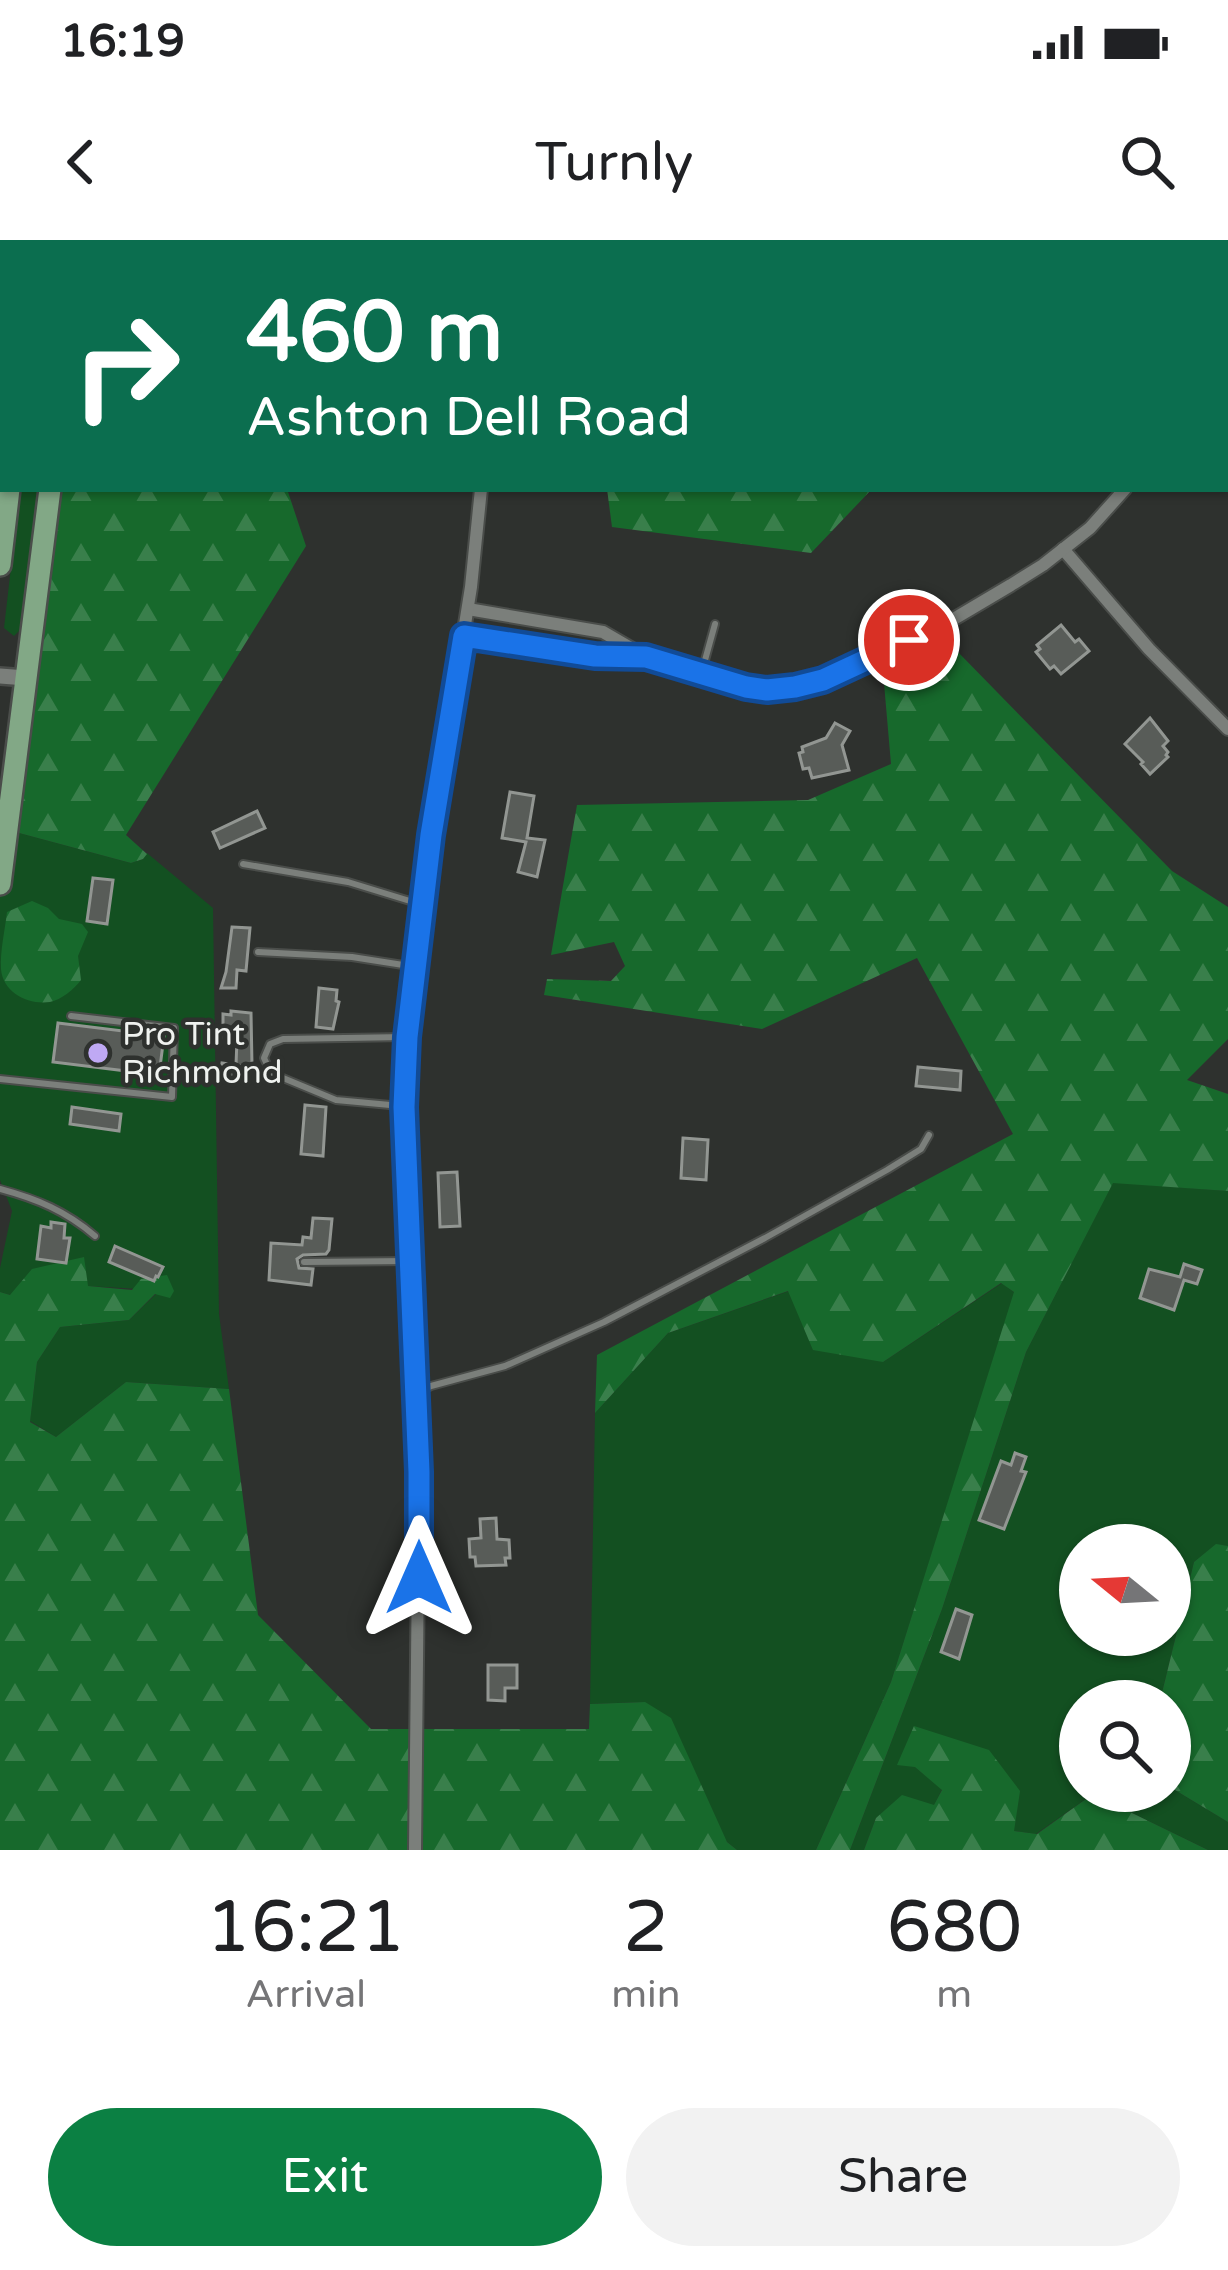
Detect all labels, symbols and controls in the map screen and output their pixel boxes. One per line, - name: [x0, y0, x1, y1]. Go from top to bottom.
- text: 16:19: [60, 15, 185, 69]
- icon: back: [48, 129, 114, 195]
- icon: search: [1114, 129, 1180, 195]
- text: Turnly: [535, 130, 693, 195]
- text: 460 m: [246, 283, 503, 384]
- icon: right: [48, 288, 204, 444]
- text: Ashton Dell Road: [246, 385, 691, 450]
- pin: [858, 589, 960, 691]
- icon: arrive: [876, 607, 942, 673]
- place label: Pro Tint Richmond: [122, 1015, 283, 1092]
- marker: Pro Tint Richmond: [85, 1040, 111, 1066]
- position arrow: [356, 1515, 482, 1641]
- north arrow: [1059, 1524, 1191, 1656]
- map controls: [1059, 1524, 1191, 1812]
- button: search: [1059, 1680, 1191, 1812]
- text: 16:21: [206, 1885, 405, 1972]
- text: 2: [623, 1885, 669, 1972]
- text: 680: [886, 1885, 1022, 1972]
- text: Arrival: [245, 1971, 366, 2018]
- text: min: [611, 1971, 681, 2018]
- text: m: [936, 1971, 972, 2018]
- button: Exit: [48, 2108, 602, 2246]
- button: Share: [626, 2108, 1180, 2246]

